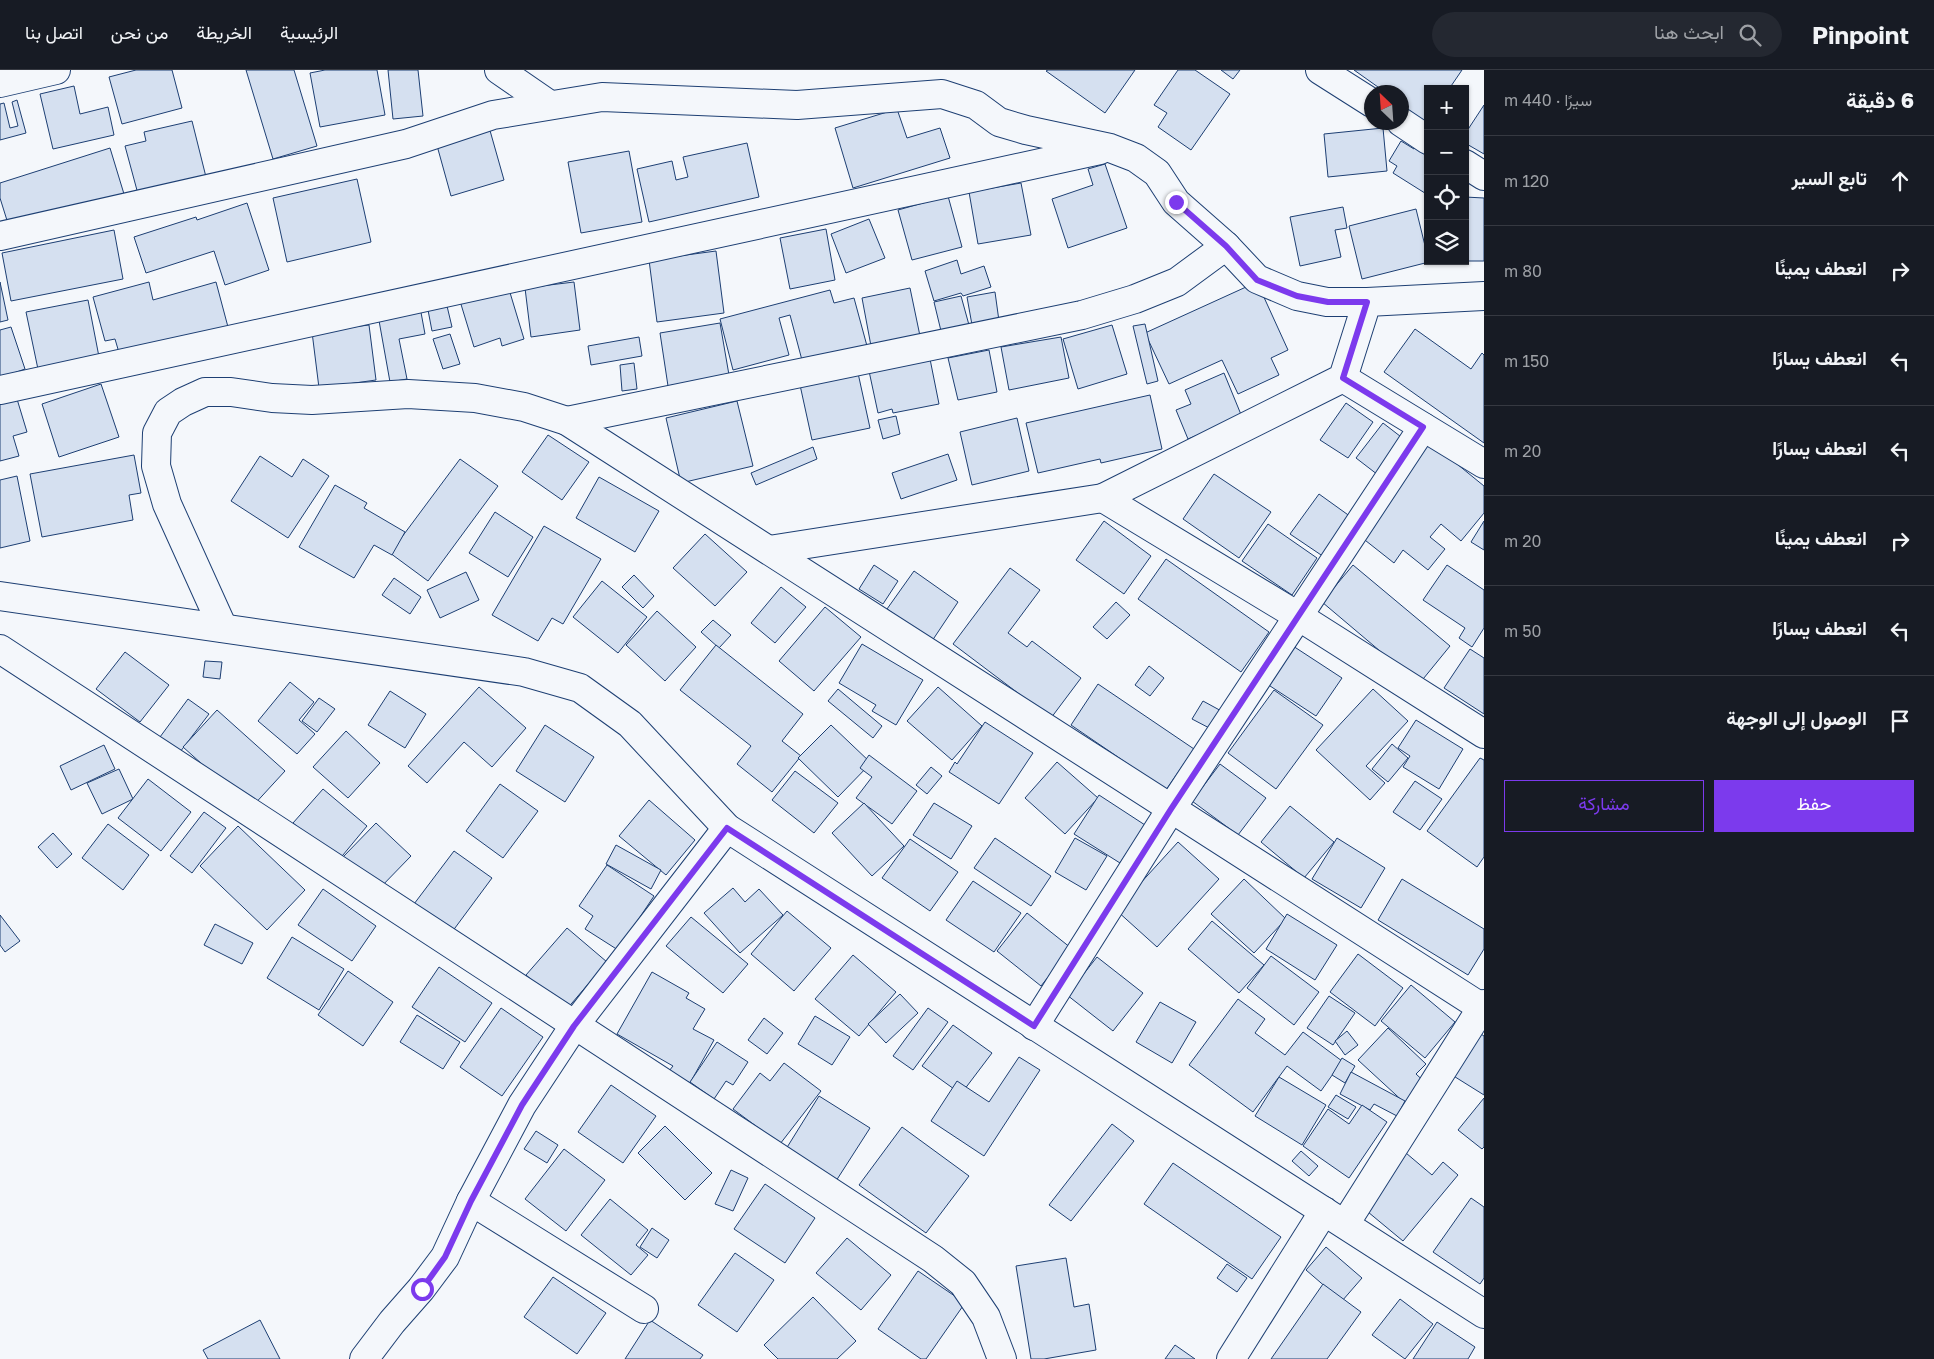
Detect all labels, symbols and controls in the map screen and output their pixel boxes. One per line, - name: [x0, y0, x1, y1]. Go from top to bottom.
- search box: [1432, 12, 1782, 57]
- text: ابحث هنا: [1654, 20, 1724, 43]
- text: Pinpoint: [1812, 20, 1909, 49]
- text: اتصل بنا: [25, 21, 83, 43]
- text: من نحن: [111, 21, 168, 43]
- text: الخريطة: [196, 21, 252, 43]
- text: الرئيسية: [280, 21, 338, 43]
- icon: search: [1736, 21, 1764, 49]
- north arrow: [1364, 85, 1409, 130]
- map controls: [1424, 85, 1469, 265]
- button: +: [1424, 85, 1469, 130]
- text: 6 دقيقة: [1846, 87, 1914, 113]
- text: سيرًا · 440 m: [1504, 90, 1592, 110]
- button: −: [1424, 130, 1469, 175]
- text: تابع السير: [1791, 166, 1867, 189]
- icon: ahead: [1886, 167, 1914, 195]
- text: 120 m: [1504, 171, 1549, 191]
- button: locate: [1424, 175, 1469, 220]
- route end: [1165, 191, 1188, 214]
- button: layers: [1424, 220, 1469, 265]
- text: انعطف يمينًا: [1775, 256, 1867, 279]
- icon: right: [1886, 257, 1914, 285]
- text: 80 m: [1504, 261, 1542, 281]
- text: انعطف يسارًا: [1772, 346, 1867, 369]
- icon: left: [1886, 347, 1914, 375]
- text: 150 m: [1504, 351, 1549, 371]
- text: انعطف يسارًا: [1772, 436, 1867, 459]
- icon: left: [1886, 437, 1914, 465]
- text: 20 m: [1504, 441, 1541, 461]
- text: انعطف يمينًا: [1775, 526, 1867, 549]
- icon: right: [1886, 527, 1914, 555]
- text: 20 m: [1504, 531, 1541, 551]
- text: انعطف يسارًا: [1772, 616, 1867, 639]
- icon: left: [1886, 617, 1914, 645]
- text: 50 m: [1504, 621, 1541, 641]
- text: الوصول إلى الوجهة: [1726, 706, 1867, 729]
- icon: arrive: [1886, 707, 1914, 735]
- button: مشاركة: [1504, 780, 1704, 832]
- button: حفظ: [1714, 780, 1914, 832]
- route start: [411, 1278, 434, 1301]

